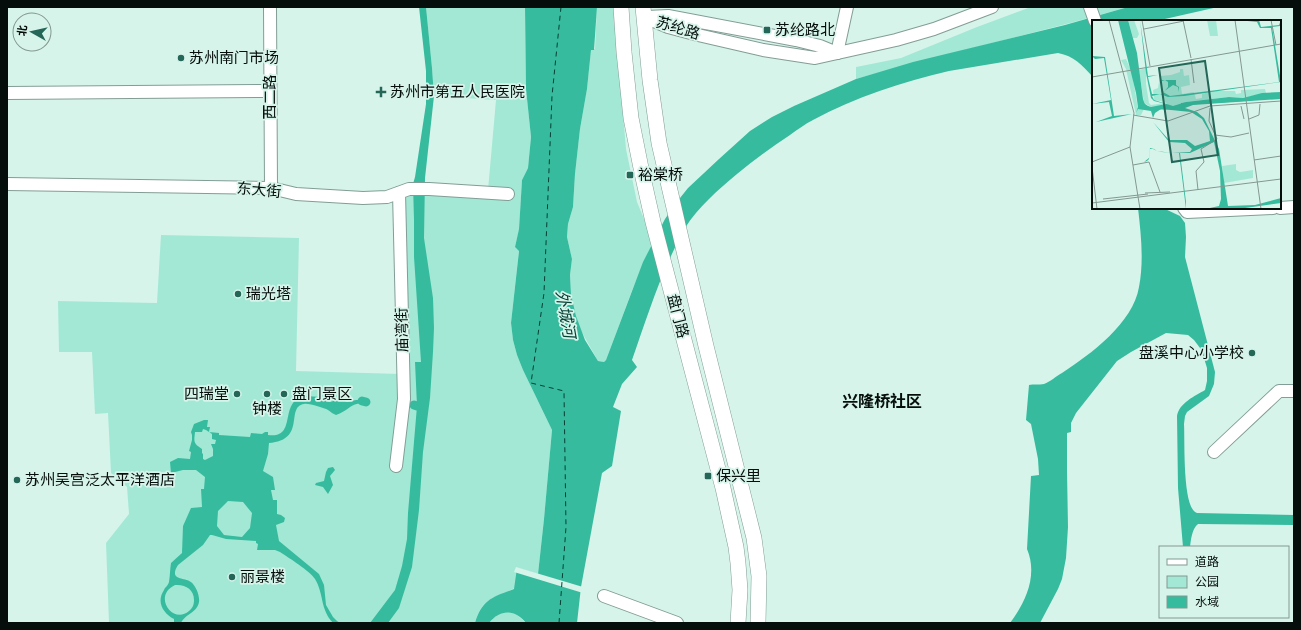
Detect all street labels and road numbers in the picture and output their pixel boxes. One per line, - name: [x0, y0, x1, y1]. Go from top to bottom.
- street label: 苏纶路: [654, 12, 702, 42]
- street label: 西二路: [260, 74, 278, 120]
- street label: 东大街: [236, 178, 282, 200]
- street label: 盘门路: [665, 292, 693, 340]
- street label: 庙湾街: [392, 307, 410, 353]

